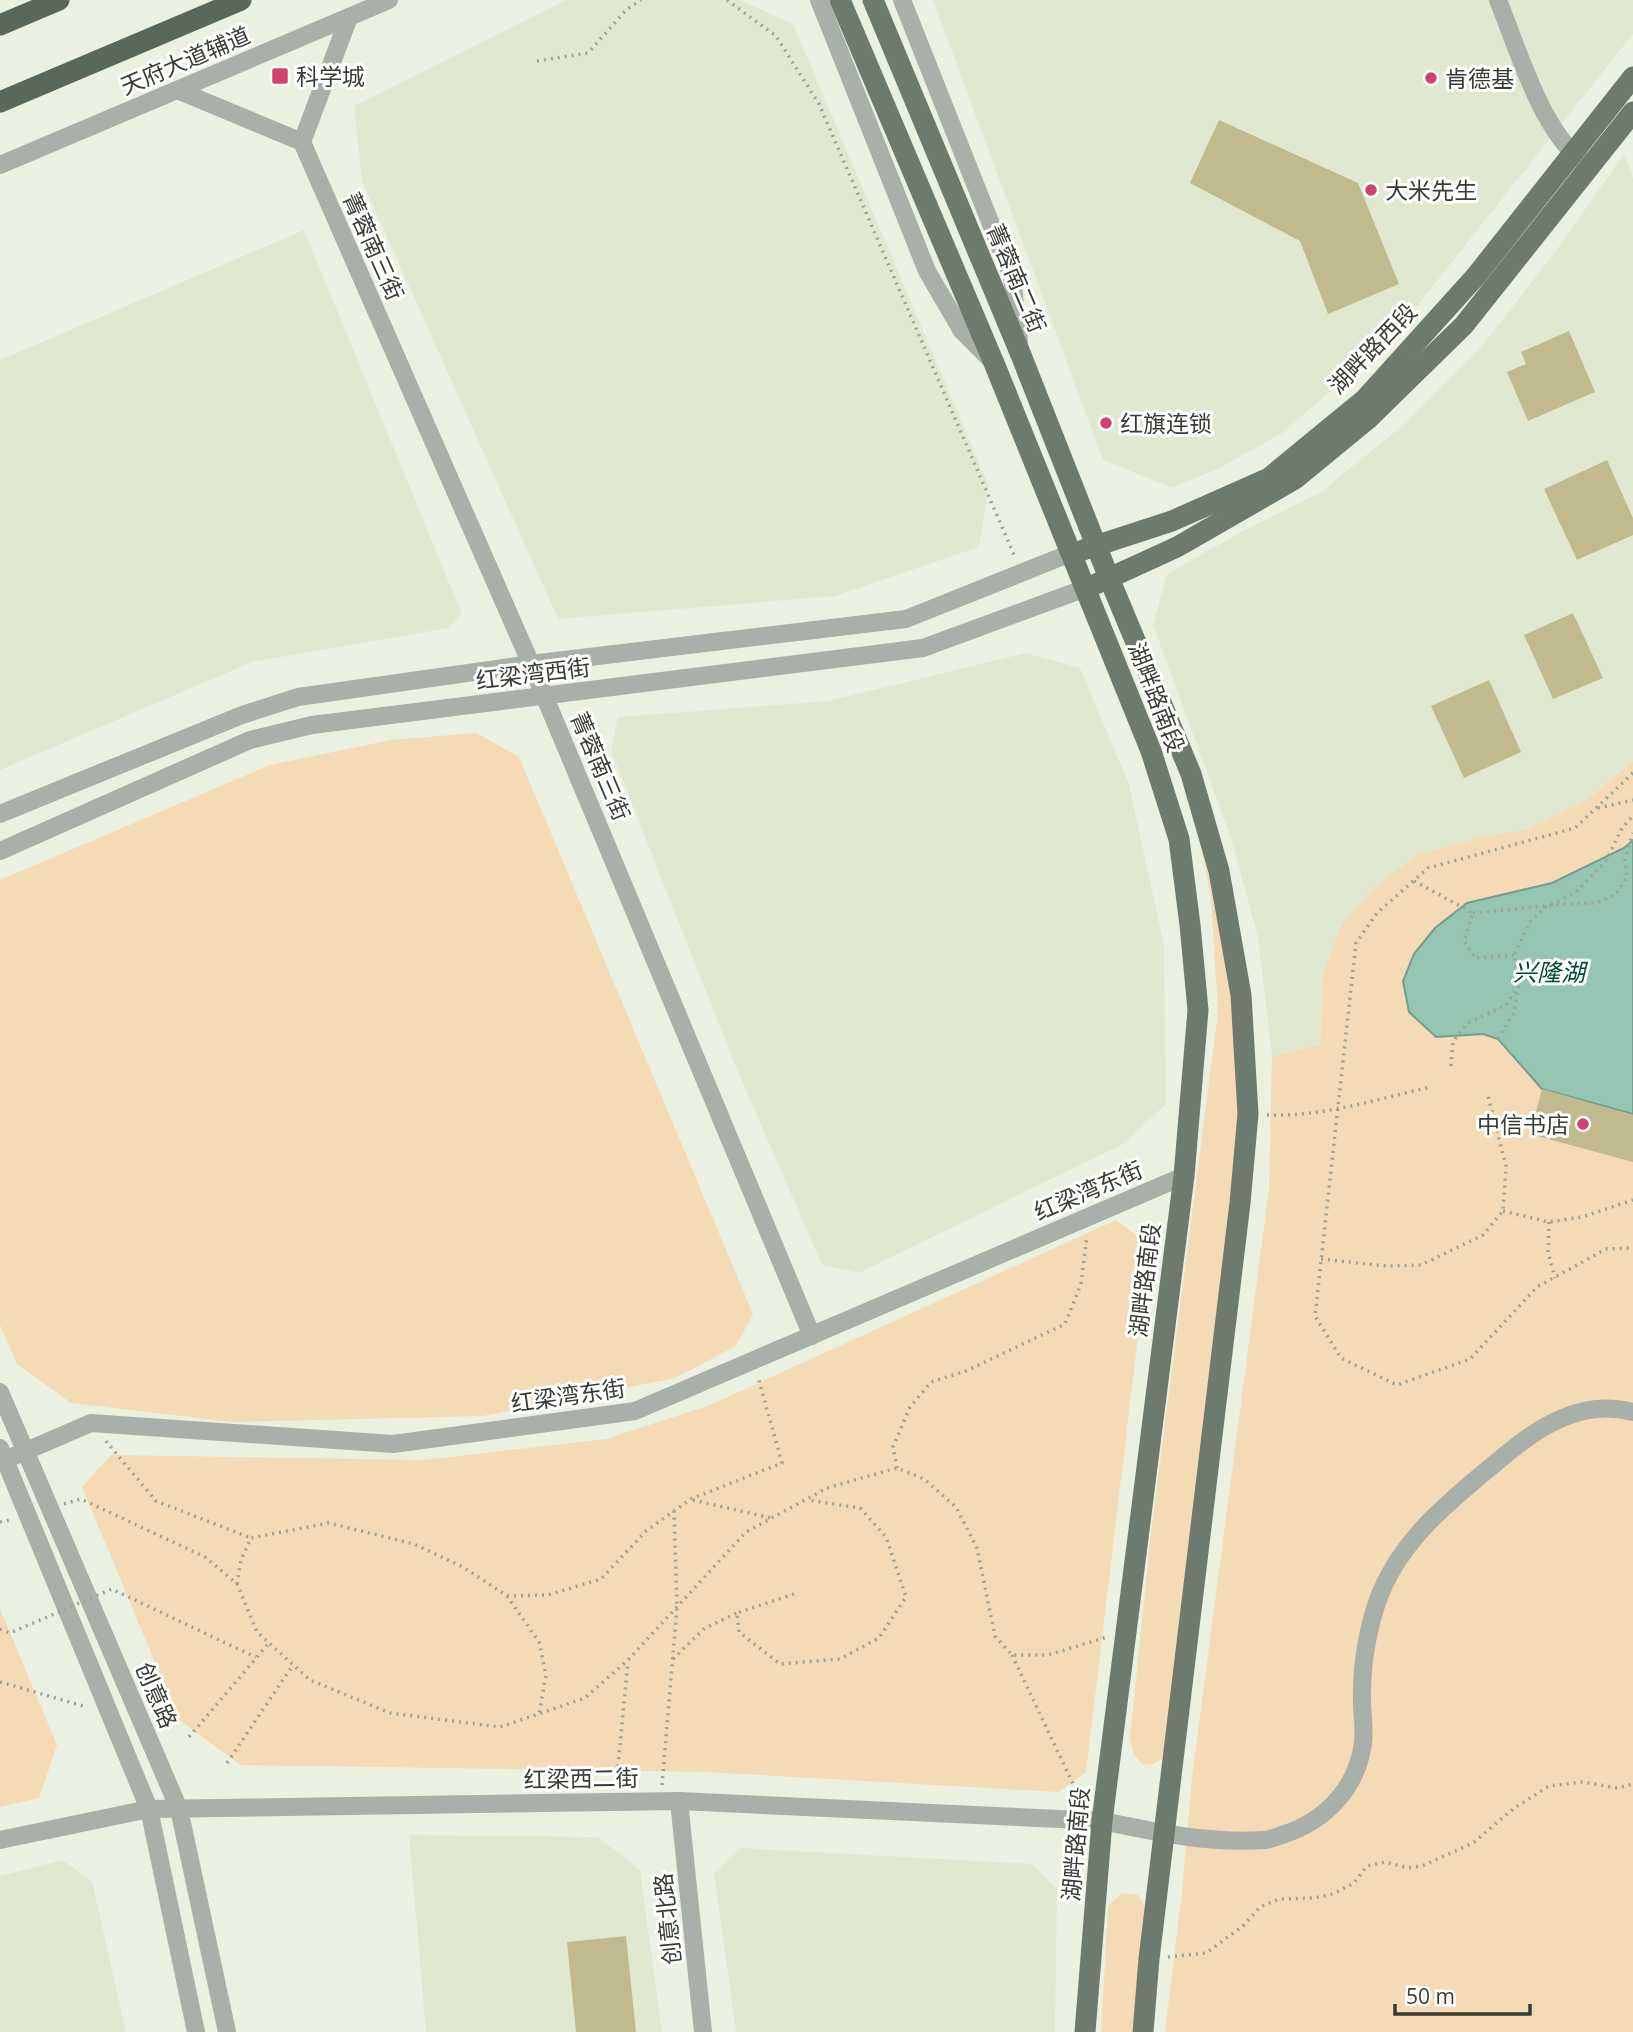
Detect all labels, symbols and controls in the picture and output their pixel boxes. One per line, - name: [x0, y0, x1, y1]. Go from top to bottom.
- street label: 天府大道辅道: [115, 18, 255, 102]
- place label: 科学城: [296, 60, 365, 92]
- place label: 肯德基: [1445, 62, 1514, 94]
- marker: 科学城: [270, 66, 290, 86]
- marker: 肯德基: [1423, 70, 1439, 86]
- place label: 大米先生: [1385, 174, 1477, 206]
- marker: 大米先生: [1363, 182, 1379, 198]
- street label: 菁蓉南三街: [336, 187, 412, 305]
- street label: 菁蓉南二街: [980, 219, 1054, 337]
- street label: 湖畔路西段: [1321, 296, 1423, 400]
- place label: 红旗连锁: [1120, 407, 1212, 439]
- marker: 红旗连锁: [1098, 415, 1114, 431]
- street label: 湖畔路南段: [1121, 638, 1193, 756]
- street label: 红梁湾西街: [474, 650, 592, 696]
- street label: 菁蓉南三街: [564, 707, 638, 825]
- water label: 兴隆湖: [1513, 955, 1589, 988]
- place label: 中信书店: [1477, 1108, 1569, 1140]
- marker: 中信书店: [1575, 1116, 1591, 1132]
- street label: 红梁湾东街: [1029, 1153, 1147, 1227]
- street label: 湖畔路南段: [1121, 1221, 1167, 1339]
- street label: 红梁湾东街: [509, 1371, 627, 1419]
- street label: 创意路: [129, 1657, 185, 1733]
- street label: 红梁西二街: [523, 1761, 639, 1795]
- street label: 湖畔路南段: [1054, 1785, 1096, 1903]
- street label: 创意北路: [646, 1872, 688, 1966]
- scale bar: [1395, 1972, 1530, 2016]
- text: 50 m: [1406, 1982, 1455, 2010]

